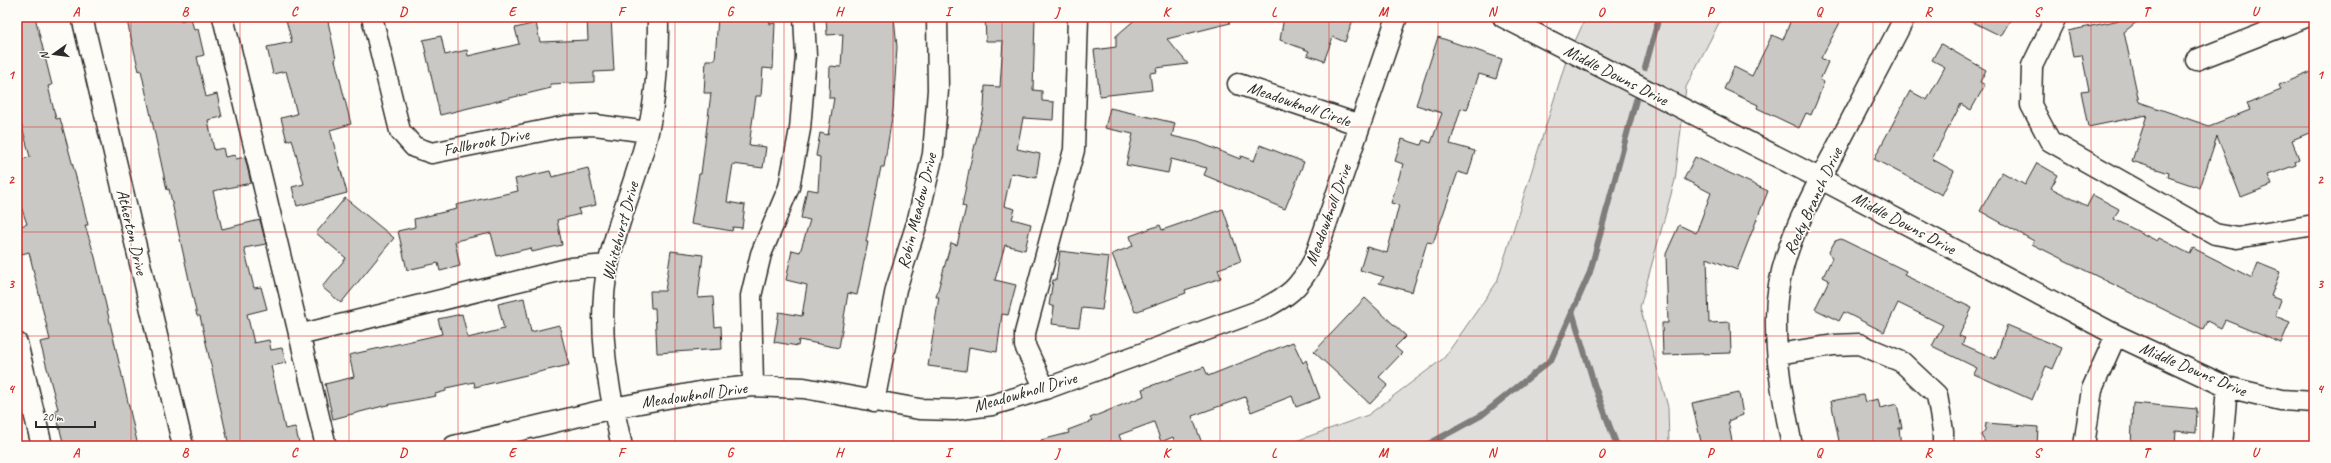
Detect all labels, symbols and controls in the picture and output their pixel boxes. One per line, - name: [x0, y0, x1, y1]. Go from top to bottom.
- text: A: [73, 4, 81, 20]
- text: B: [182, 4, 190, 20]
- text: C: [291, 4, 299, 20]
- text: D: [399, 4, 408, 20]
- text: E: [509, 4, 518, 20]
- text: F: [618, 4, 627, 20]
- text: G: [727, 4, 735, 20]
- text: H: [835, 4, 845, 20]
- text: I: [945, 4, 954, 20]
- text: J: [1054, 4, 1061, 20]
- text: K: [1163, 4, 1173, 20]
- text: L: [1271, 4, 1278, 20]
- text: M: [1378, 4, 1389, 20]
- text: N: [1488, 4, 1499, 20]
- text: O: [1598, 4, 1607, 20]
- text: P: [1707, 4, 1716, 20]
- text: Q: [1816, 4, 1824, 20]
- text: R: [1924, 4, 1933, 20]
- text: S: [2034, 4, 2044, 20]
- text: T: [2143, 4, 2152, 20]
- text: U: [2252, 4, 2261, 20]
- north arrow: [34, 34, 74, 74]
- street label: Middle Downs Drive: [1560, 40, 1673, 111]
- text: N: [36, 49, 52, 61]
- text: 1: [8, 67, 16, 83]
- text: 1: [2317, 67, 2325, 83]
- street label: Meadowknoll Circle: [1245, 77, 1355, 132]
- street label: Fallbrook Drive: [441, 123, 532, 161]
- street label: Rocky Branch Drive: [1779, 143, 1848, 258]
- street label: Robin Meadow Drive: [892, 150, 942, 271]
- street label: Meadowknoll Drive: [1300, 160, 1357, 268]
- text: 2: [8, 172, 15, 188]
- text: 2: [2317, 172, 2324, 188]
- street label: Whitehurst Drive: [597, 178, 644, 283]
- street label: Atherton Drive: [112, 187, 152, 278]
- street label: Middle Downs Drive: [1849, 187, 1961, 260]
- text: 3: [8, 276, 15, 292]
- text: 3: [2317, 276, 2324, 292]
- street label: Middle Downs Drive: [2136, 337, 2251, 402]
- street label: Meadowknoll Drive: [971, 367, 1080, 417]
- street label: Meadowknoll Drive: [640, 377, 750, 413]
- text: 4: [8, 381, 16, 397]
- text: 4: [2317, 381, 2325, 397]
- scale bar: [36, 403, 95, 429]
- text: 20 m: [42, 409, 64, 425]
- text: A: [73, 445, 81, 461]
- text: B: [182, 445, 190, 461]
- text: C: [291, 445, 299, 461]
- text: D: [399, 445, 408, 461]
- text: E: [509, 445, 518, 461]
- text: F: [618, 445, 627, 461]
- text: G: [727, 445, 735, 461]
- text: H: [835, 445, 845, 461]
- text: I: [945, 445, 954, 461]
- text: J: [1054, 445, 1061, 461]
- text: K: [1163, 445, 1173, 461]
- text: L: [1271, 445, 1278, 461]
- text: M: [1378, 445, 1389, 461]
- text: N: [1488, 445, 1499, 461]
- text: O: [1598, 445, 1607, 461]
- text: P: [1707, 445, 1716, 461]
- text: Q: [1816, 445, 1824, 461]
- text: R: [1924, 445, 1933, 461]
- text: S: [2034, 445, 2044, 461]
- text: T: [2143, 445, 2152, 461]
- text: U: [2252, 445, 2261, 461]

